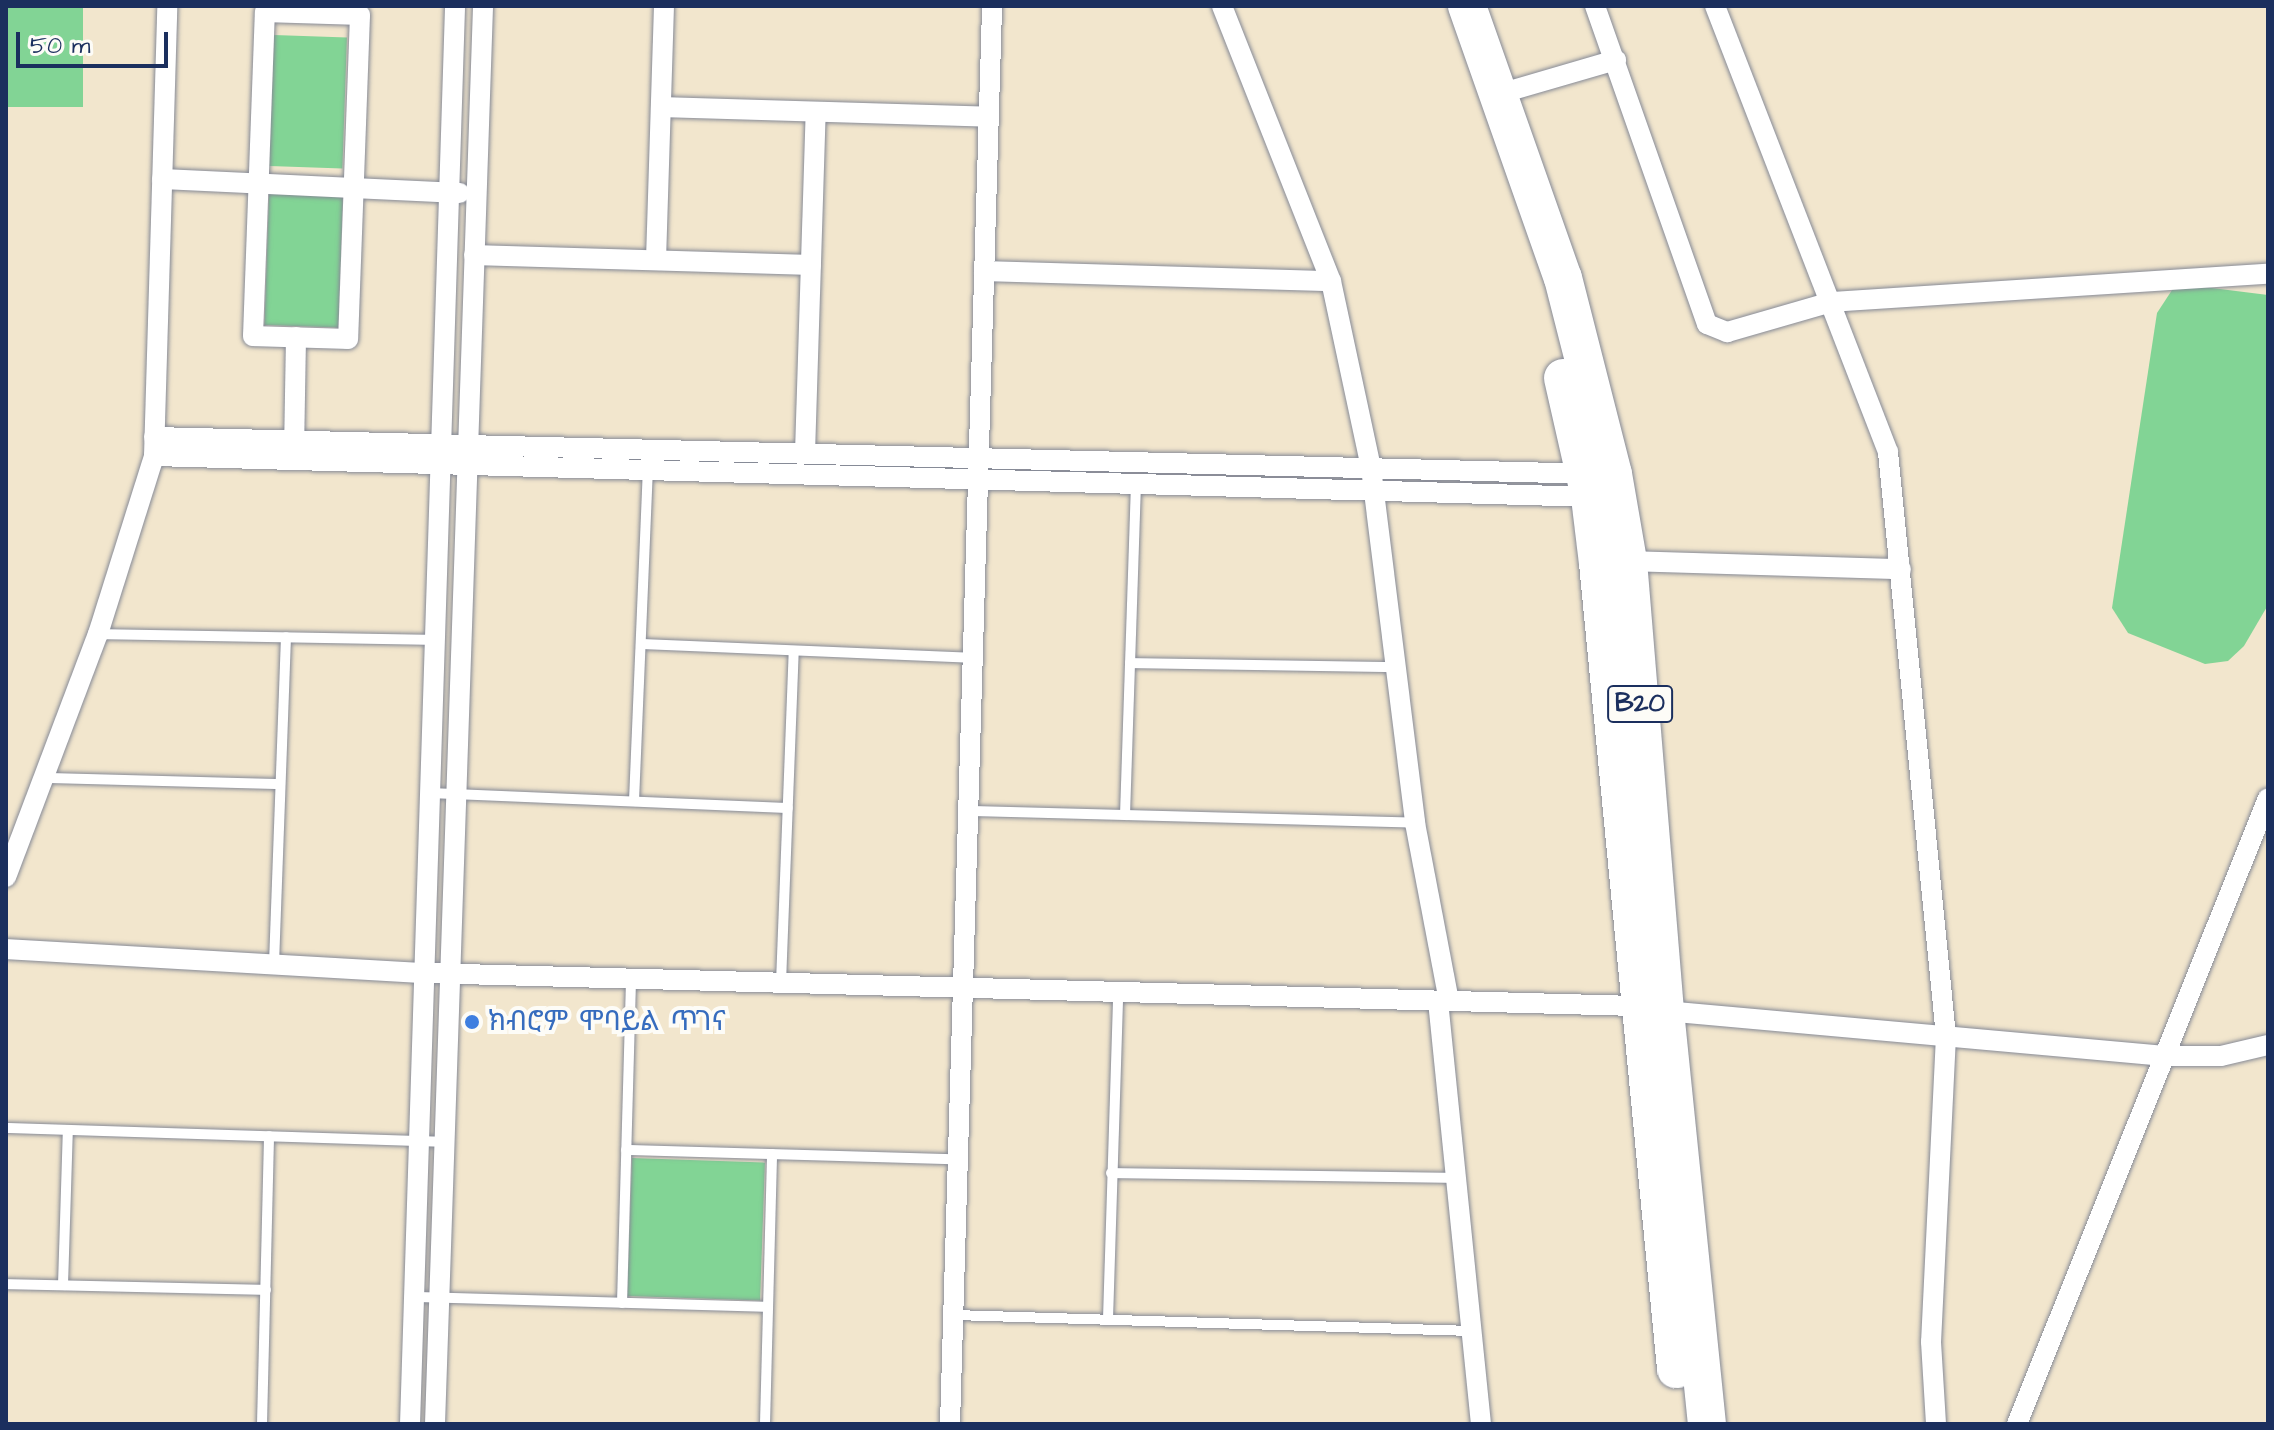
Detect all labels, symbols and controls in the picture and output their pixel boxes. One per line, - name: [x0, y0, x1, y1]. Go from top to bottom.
- scale bar: [20, 16, 172, 66]
- text: 50 m: [30, 29, 90, 63]
- road number: B20: [1606, 682, 1674, 726]
- place label: ክብሮም ሞባይል ጥገና: [488, 1005, 726, 1039]
- marker: ክብሮም ሞባይል ጥገና: [463, 1013, 481, 1031]

